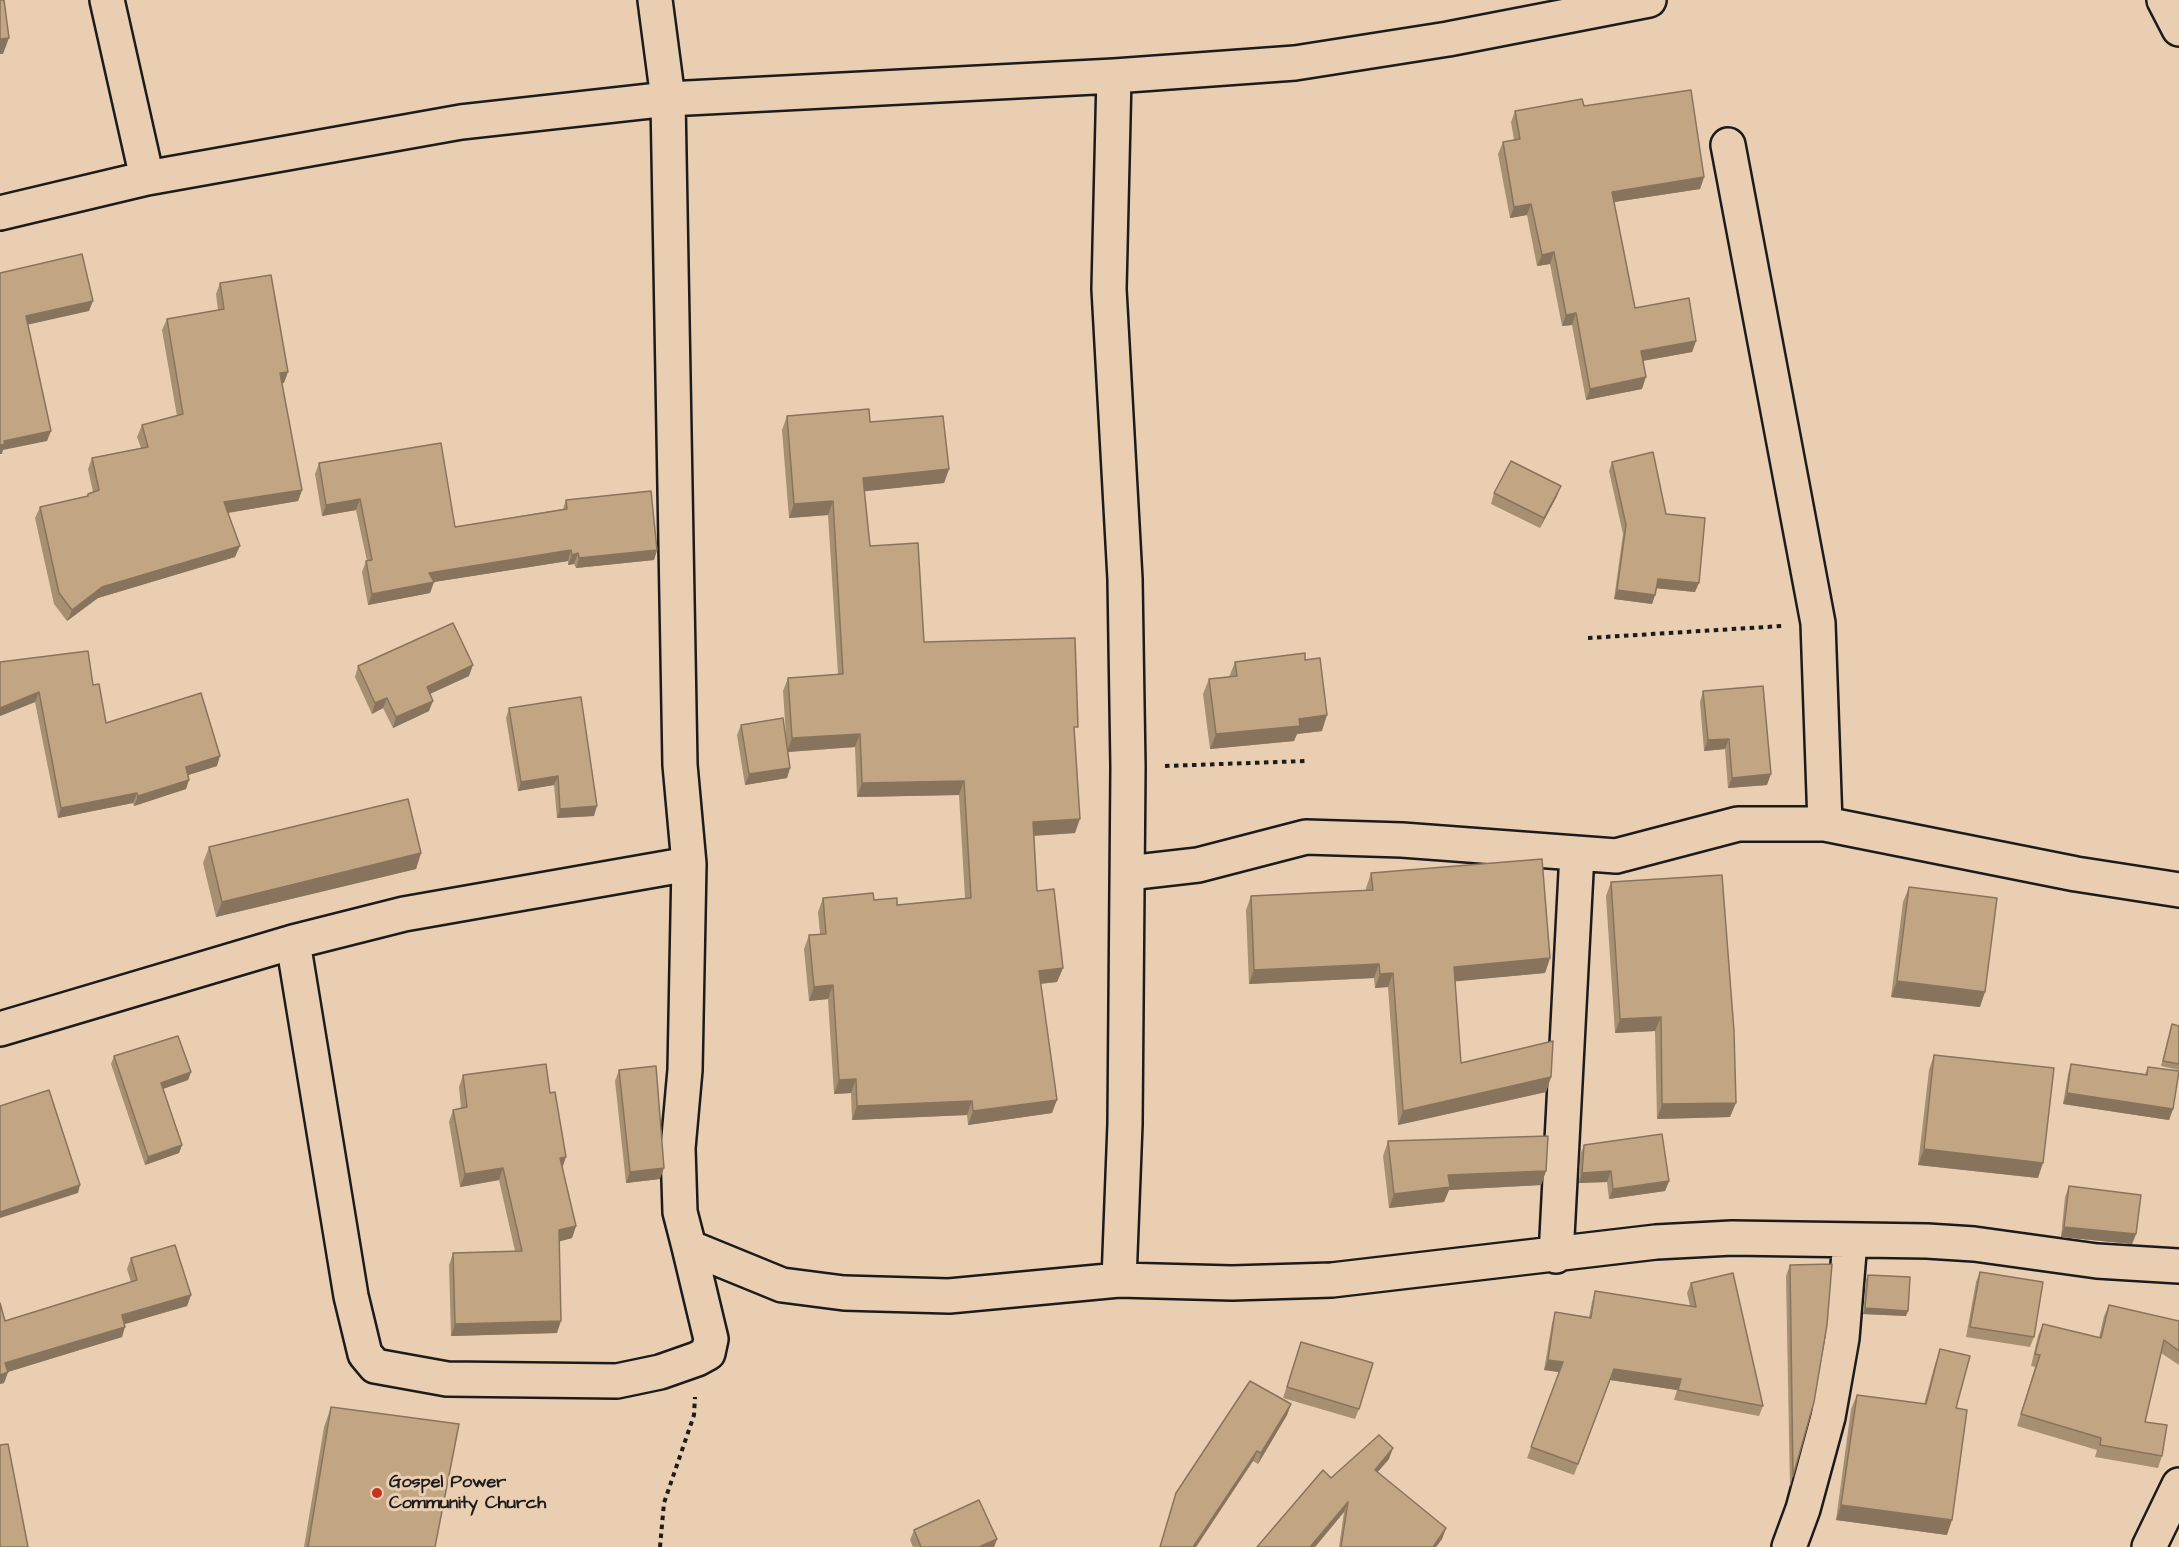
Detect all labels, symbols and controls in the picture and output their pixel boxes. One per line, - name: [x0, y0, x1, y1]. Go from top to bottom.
- place label: Gospel Power Community Church: [389, 1472, 546, 1514]
- marker: Gospel Power Community Church: [370, 1486, 384, 1500]

